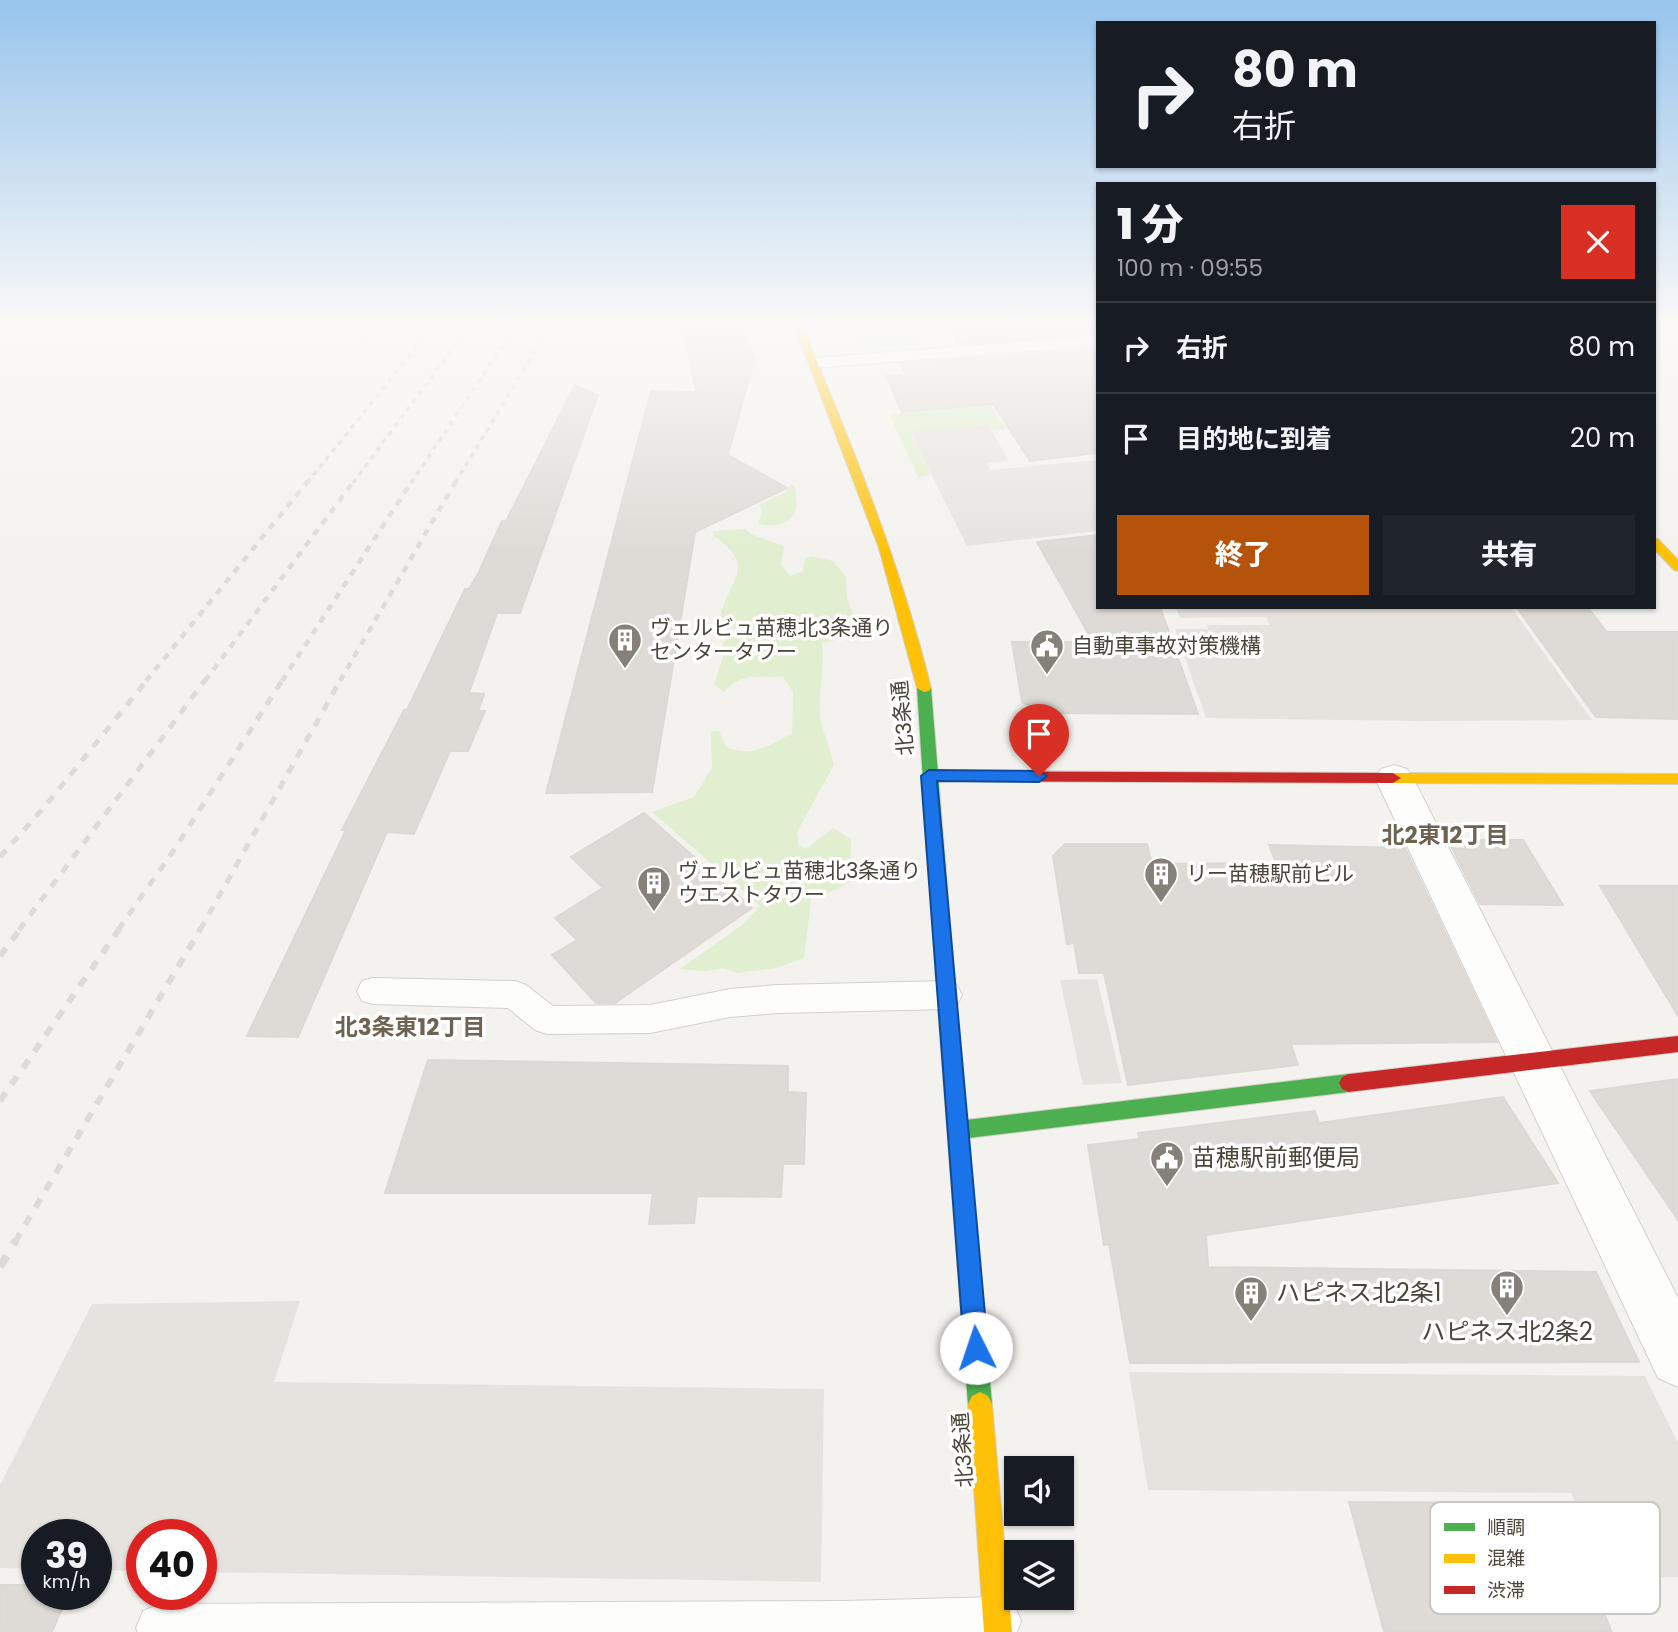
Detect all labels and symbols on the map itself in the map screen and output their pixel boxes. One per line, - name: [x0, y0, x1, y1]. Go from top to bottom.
- place label: ヴェルビュ苗穂北3条通り センタータワー: [650, 613, 893, 666]
- building icon: ヴェルビュ苗穂北3条通り センタータワー: [606, 621, 644, 670]
- public building icon: 自動車事故対策機構: [1028, 627, 1066, 676]
- place label: 自動車事故対策機構: [1072, 631, 1261, 660]
- street label: 北3条通: [885, 679, 920, 757]
- pin: [1009, 704, 1069, 776]
- district label: 北2東12丁目: [1382, 819, 1508, 851]
- building icon: リー苗穂駅前ビル: [1142, 855, 1180, 904]
- place label: ヴェルビュ苗穂北3条通り ウエストタワー: [678, 856, 921, 909]
- place label: リー苗穂駅前ビル: [1186, 859, 1354, 888]
- building icon: ヴェルビュ苗穂北3条通り ウエストタワー: [635, 864, 673, 913]
- district label: 北3条東12丁目: [335, 1011, 485, 1043]
- public building icon: 苗穂駅前郵便局: [1148, 1139, 1186, 1188]
- place label: 苗穂駅前郵便局: [1192, 1141, 1360, 1174]
- building icon: ハピネス北2条2: [1488, 1268, 1526, 1317]
- building icon: ハピネス北2条1: [1232, 1274, 1270, 1323]
- place label: ハピネス北2条1: [1276, 1276, 1441, 1309]
- position arrow: [939, 1311, 1013, 1385]
- place label: ハピネス北2条2: [1421, 1315, 1593, 1348]
- street label: 北3条通: [945, 1411, 980, 1489]
- legend: [1430, 1502, 1660, 1614]
- text: 順調: [1487, 1514, 1525, 1541]
- speed limit sign: 40: [126, 1519, 217, 1610]
- text: 混雑: [1487, 1545, 1525, 1572]
- text: 渋滞: [1487, 1577, 1525, 1604]

